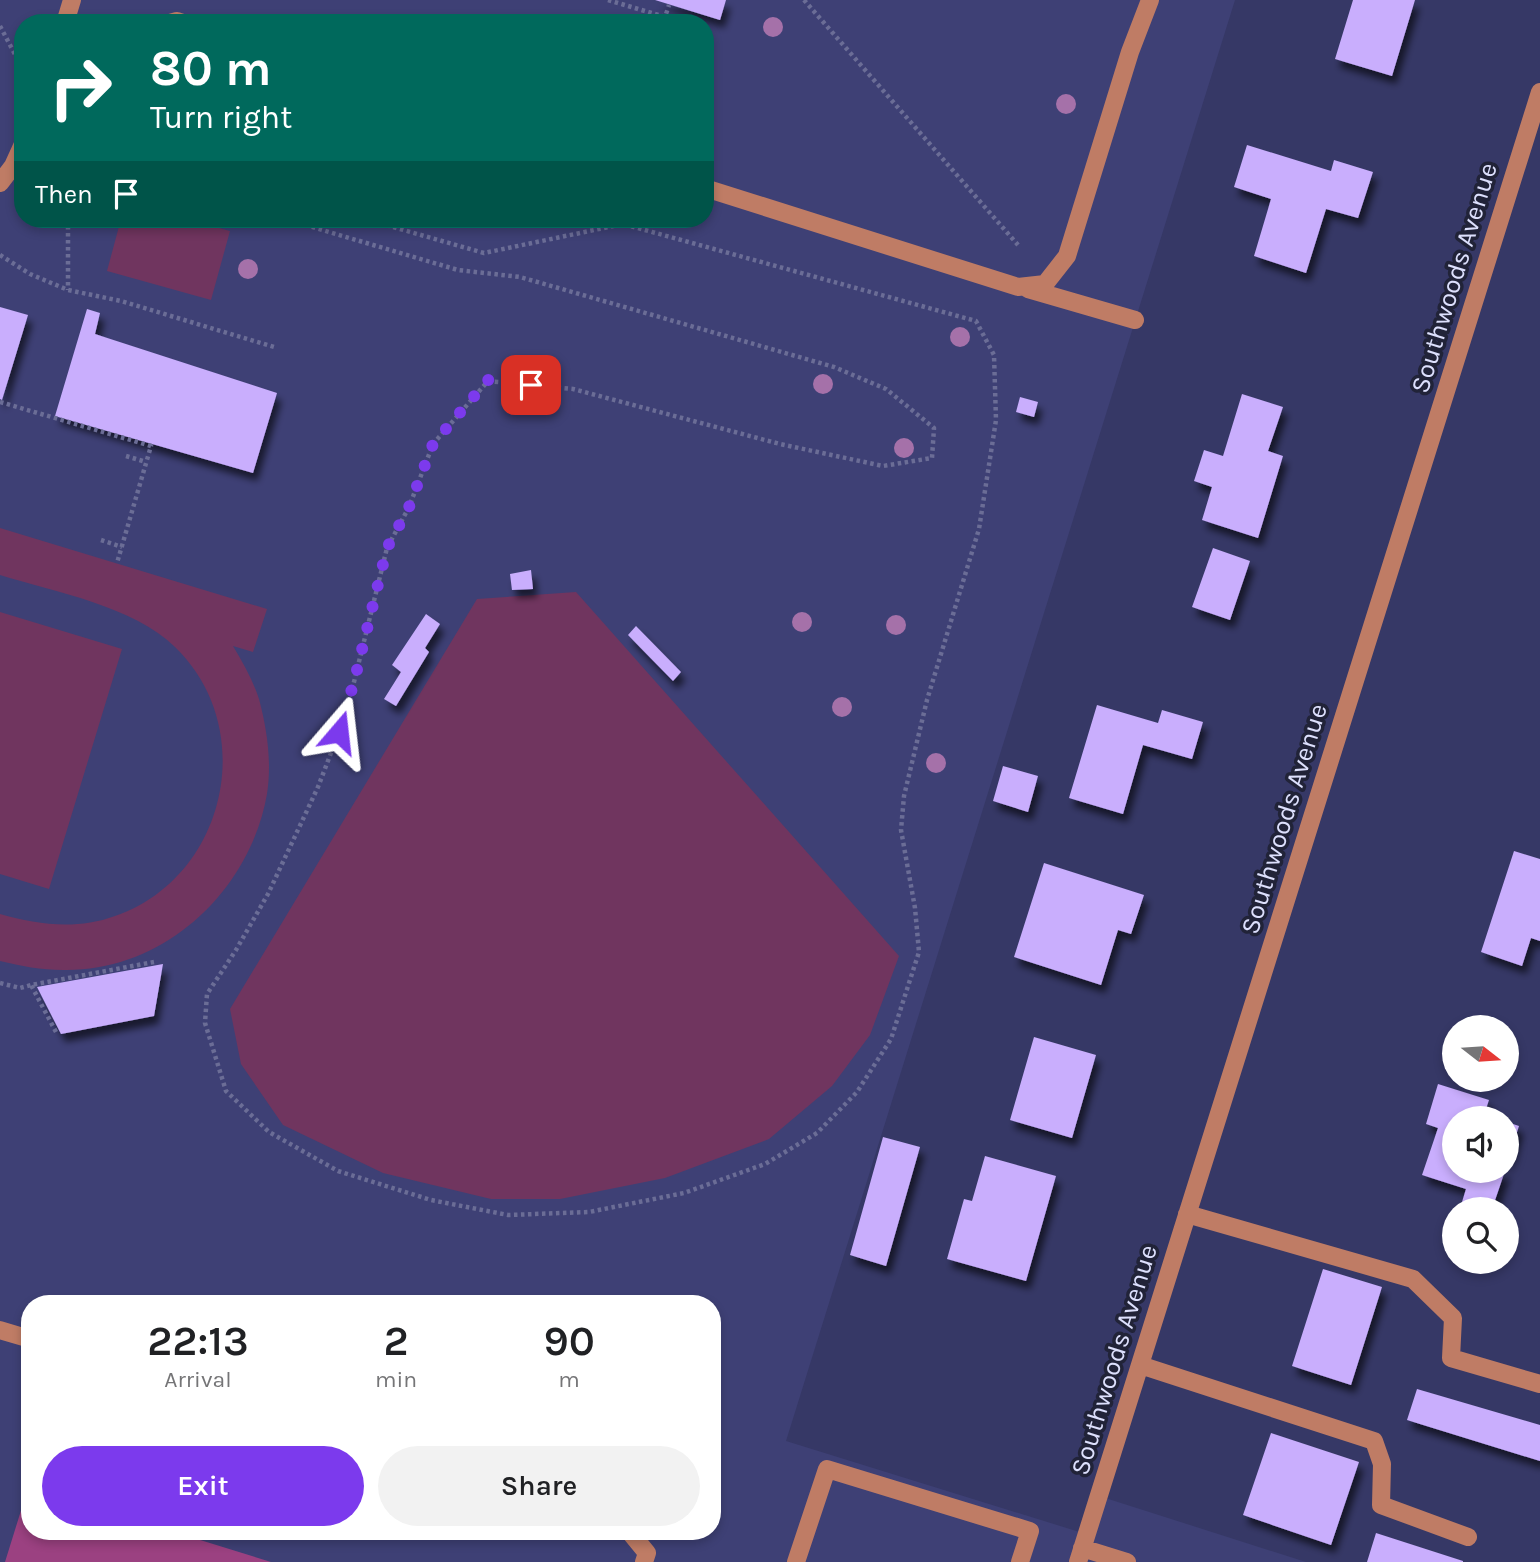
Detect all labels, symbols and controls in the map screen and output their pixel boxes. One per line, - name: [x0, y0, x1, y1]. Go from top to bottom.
- text: 80 m: [150, 40, 272, 97]
- icon: right: [35, 42, 126, 133]
- text: Turn right: [150, 99, 292, 136]
- street label: Southwoods Avenue: [1404, 159, 1504, 397]
- icon: arrive: [107, 175, 145, 213]
- text: Then: [35, 179, 93, 210]
- pin: [501, 355, 561, 415]
- icon: arrive: [512, 366, 550, 404]
- position arrow: [302, 695, 376, 769]
- street label: Southwoods Avenue: [1234, 700, 1334, 938]
- north arrow: [1442, 1015, 1519, 1092]
- map controls: [1442, 1015, 1519, 1274]
- button: sound: [1442, 1106, 1519, 1183]
- button: search: [1442, 1197, 1519, 1274]
- street label: Southwoods Avenue: [1064, 1241, 1164, 1479]
- text: 22:13: [147, 1316, 249, 1366]
- text: 2: [384, 1316, 409, 1366]
- text: 90: [543, 1316, 595, 1366]
- text: Arrival: [164, 1366, 232, 1393]
- text: min: [375, 1366, 417, 1393]
- text: m: [558, 1366, 580, 1393]
- button: Exit: [42, 1446, 364, 1526]
- button: Share: [378, 1446, 700, 1526]

